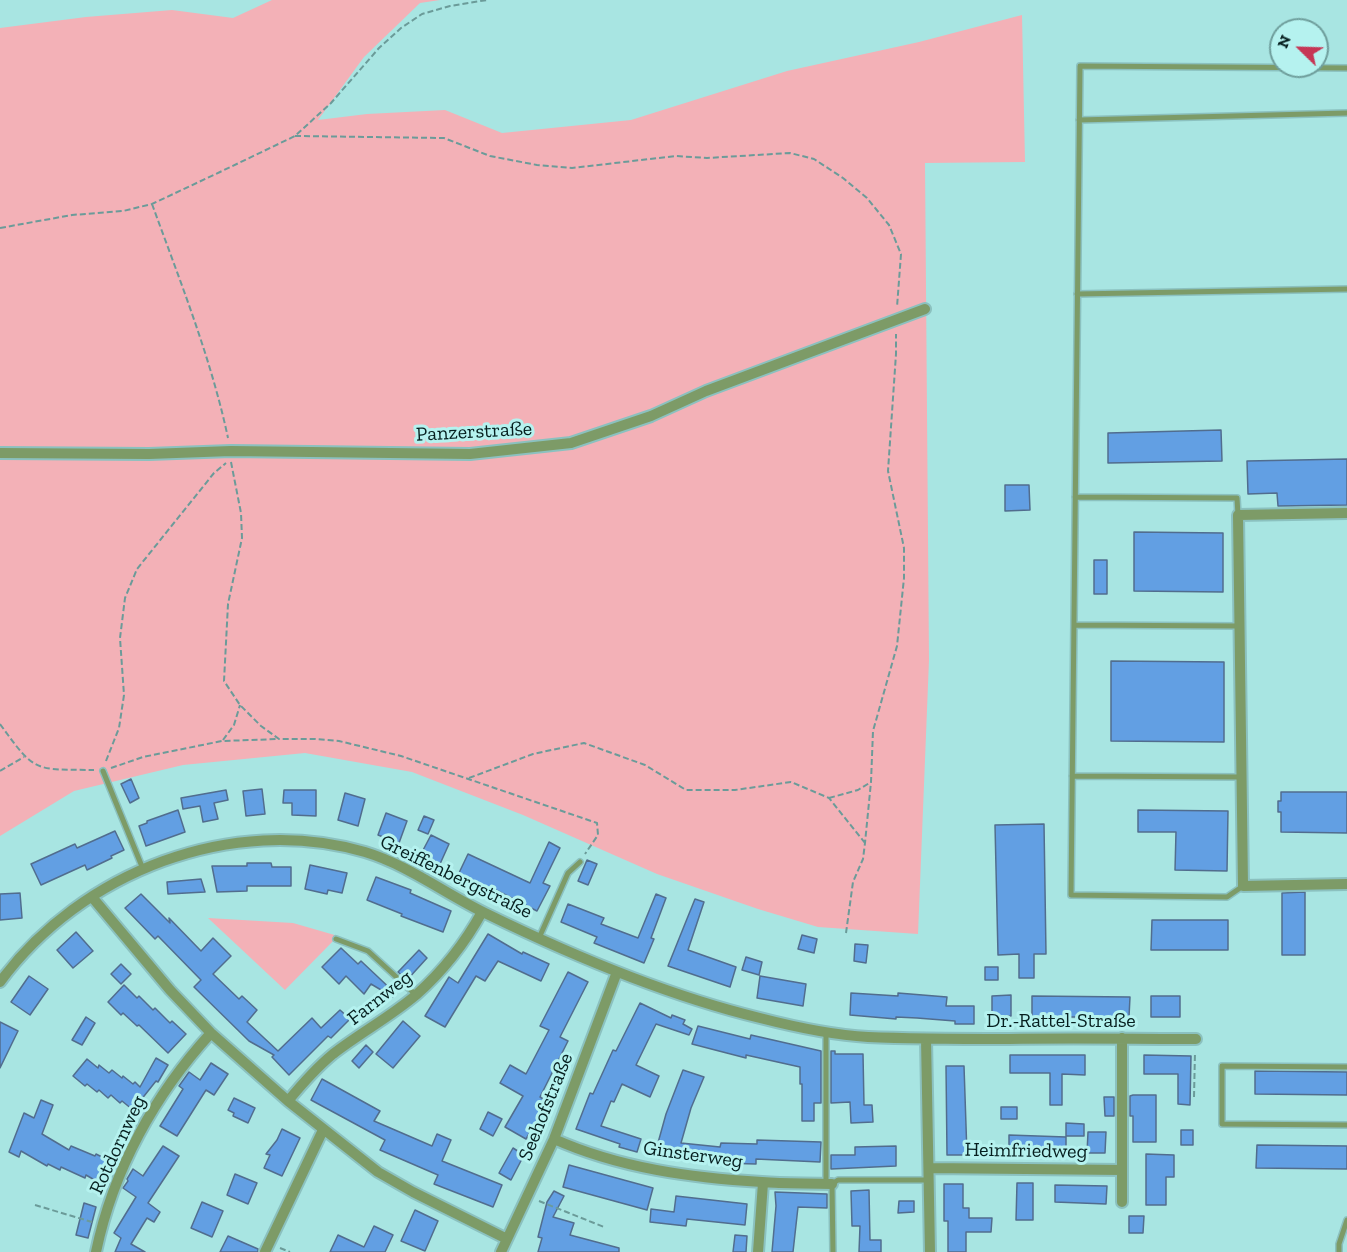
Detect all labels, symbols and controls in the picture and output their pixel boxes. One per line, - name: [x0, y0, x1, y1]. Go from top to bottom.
- north arrow: [1269, 18, 1329, 78]
- text: N: [1273, 32, 1295, 51]
- street label: Panzerstraße: [415, 417, 533, 447]
- street label: Greiffenbergstraße: [376, 830, 536, 924]
- street label: Farnweg: [343, 965, 417, 1031]
- street label: Dr.-Rattel-Straße: [986, 1009, 1136, 1033]
- street label: Seehofstraße: [514, 1050, 578, 1164]
- street label: Rotdornweg: [85, 1092, 151, 1198]
- street label: Ginsterweg: [642, 1136, 744, 1174]
- street label: Heimfriedweg: [964, 1138, 1088, 1164]

